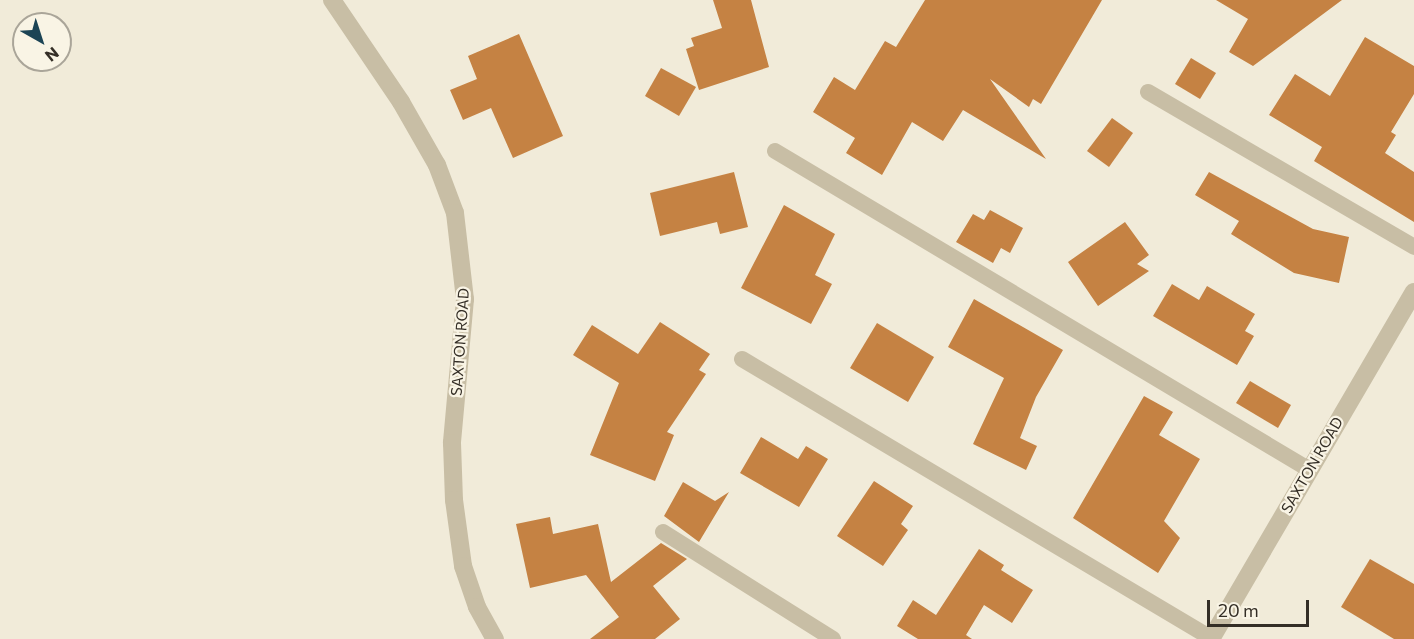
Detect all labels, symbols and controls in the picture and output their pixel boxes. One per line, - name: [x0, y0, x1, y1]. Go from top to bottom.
- north arrow: [12, 12, 72, 72]
- text: N: [42, 44, 63, 66]
- street label: SAXTON ROAD: [447, 288, 473, 396]
- street label: SAXTON ROAD: [1277, 414, 1347, 516]
- scale bar: [1210, 588, 1312, 626]
- text: 20 m: [1218, 599, 1259, 621]

